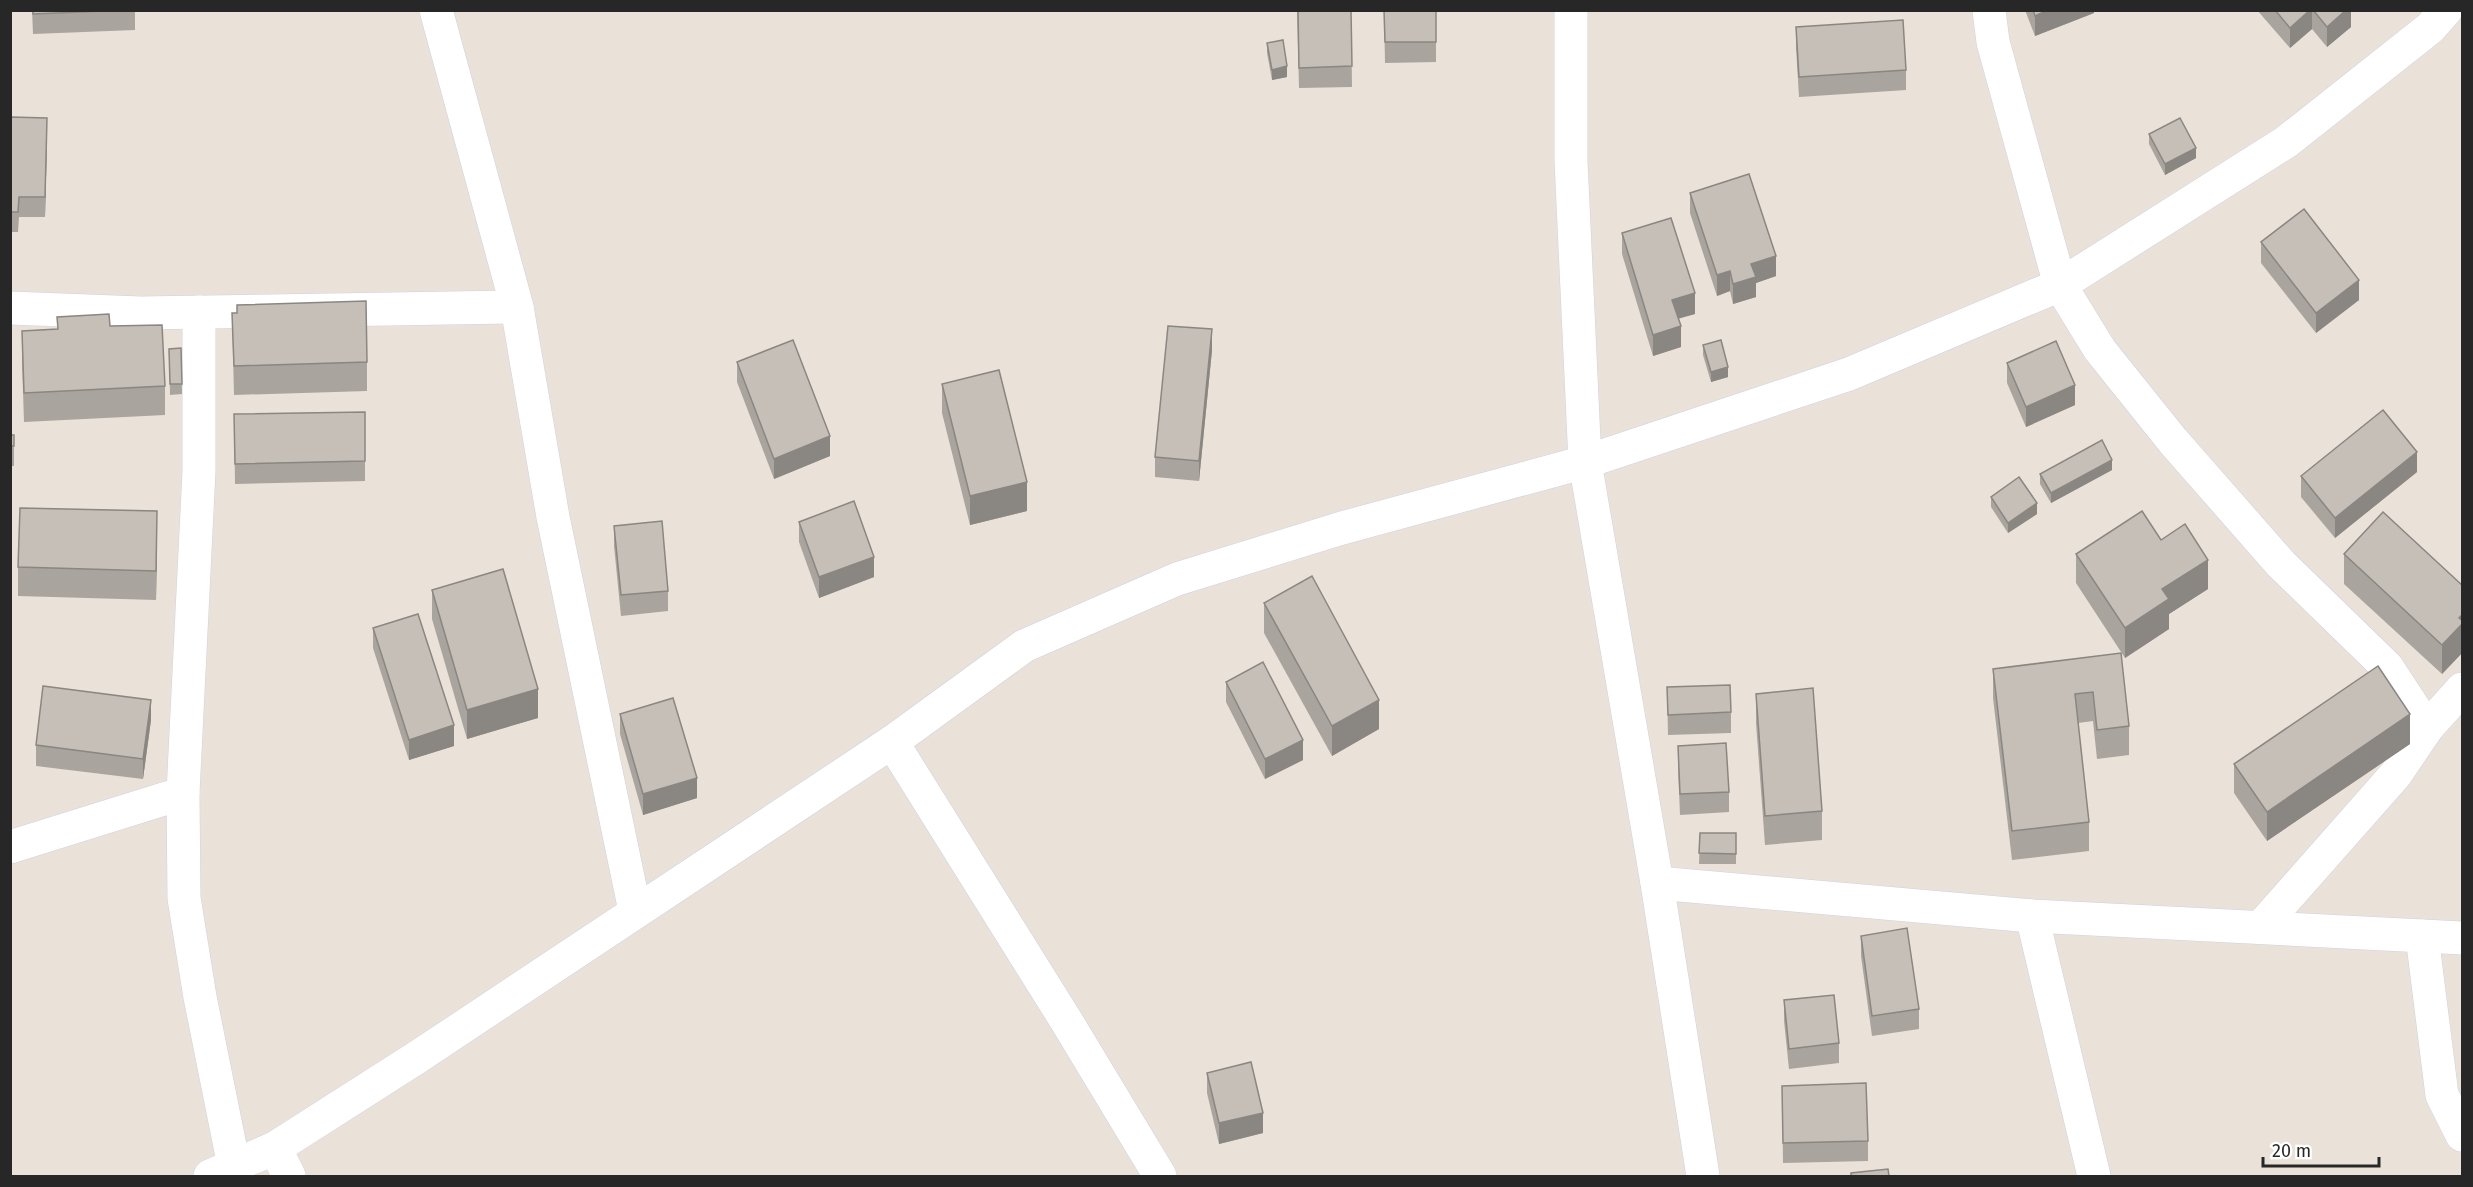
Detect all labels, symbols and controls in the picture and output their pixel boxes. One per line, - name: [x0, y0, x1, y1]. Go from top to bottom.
- scale bar: [2263, 1130, 2378, 1168]
- text: 20 m: [2272, 1140, 2311, 1162]

